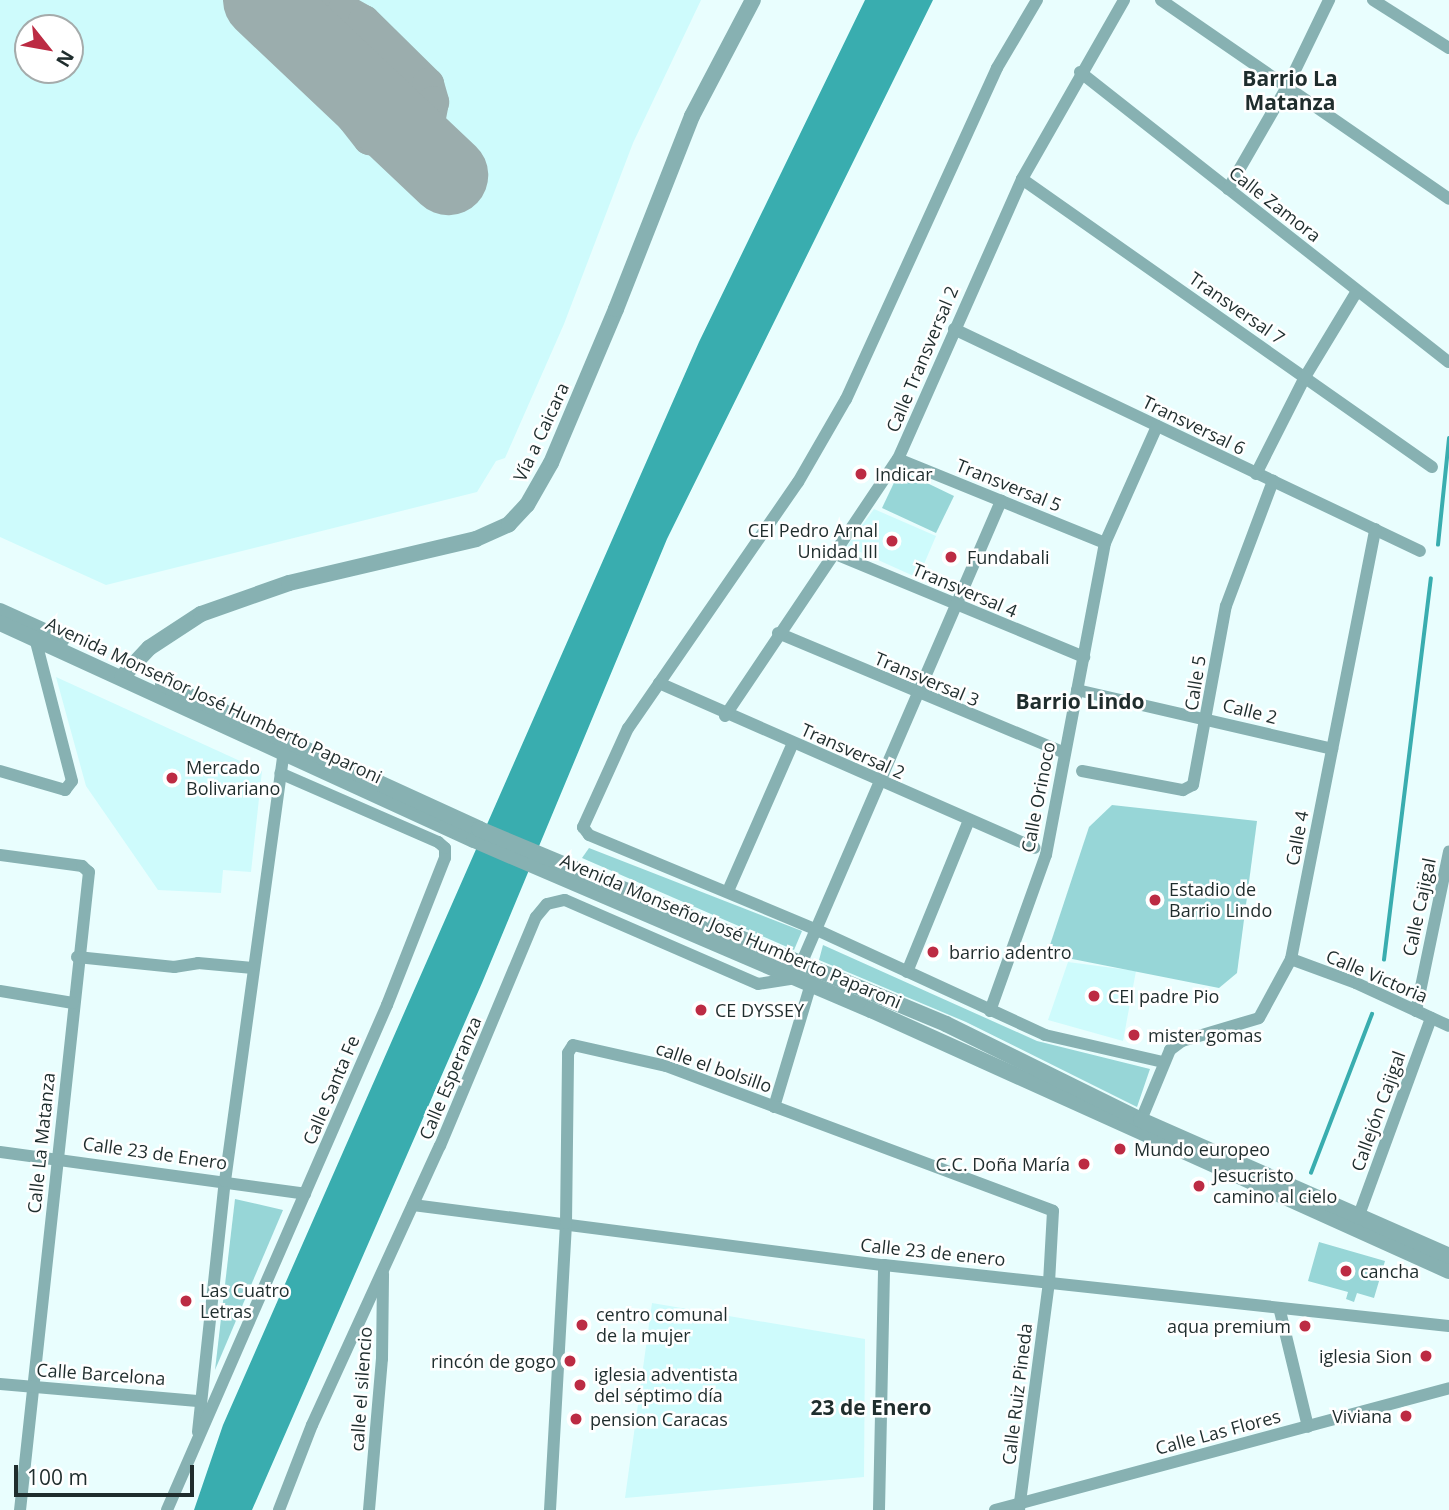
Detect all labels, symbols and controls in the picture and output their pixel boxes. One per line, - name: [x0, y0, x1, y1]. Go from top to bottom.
- north arrow: [14, 14, 84, 84]
- text: N: [50, 45, 80, 72]
- district label: Barrio La Matanza: [1242, 65, 1338, 115]
- street label: Calle Zamora: [1225, 162, 1325, 246]
- street label: Transversal 7: [1185, 267, 1289, 349]
- street label: Calle Transversal 2: [881, 283, 963, 435]
- street label: Vía a Caicara: [509, 379, 573, 485]
- street label: Transversal 6: [1139, 391, 1249, 459]
- street label: Transversal 5: [953, 454, 1065, 516]
- place label: Indicar: [875, 463, 933, 485]
- marker: Indicar: [853, 466, 869, 482]
- place label: CEI Pedro Arnal Unidad III: [748, 520, 878, 562]
- marker: CEI Pedro Arnal Unidad III: [884, 533, 900, 549]
- place label: Fundabali: [967, 546, 1049, 568]
- marker: Fundabali: [941, 547, 961, 567]
- street label: Transversal 4: [909, 558, 1021, 622]
- street label: Avenida Monseñor José Humberto Paparoni: [42, 612, 386, 788]
- street label: Transversal 3: [871, 647, 983, 711]
- street label: Calle 5: [1180, 654, 1210, 712]
- district label: Barrio Lindo: [1015, 688, 1145, 714]
- street label: Calle 2: [1220, 694, 1280, 728]
- street label: Transversal 2: [798, 718, 908, 784]
- street label: Calle Orinoco: [1017, 740, 1059, 854]
- place label: Mercado Bolivariano: [186, 757, 280, 800]
- marker: Mercado Bolivariano: [164, 770, 180, 786]
- street label: Calle 4: [1281, 809, 1313, 867]
- street label: Avenida Monseñor José Humberto Paparoni: [557, 849, 905, 1013]
- street label: Calle Cajigal: [1398, 856, 1440, 958]
- place label: Estadio de Barrio Lindo: [1169, 879, 1272, 922]
- marker: Estadio de Barrio Lindo: [1147, 892, 1163, 908]
- place label: barrio adentro: [949, 941, 1072, 963]
- marker: barrio adentro: [923, 942, 943, 962]
- street label: Calle Victoria: [1323, 945, 1431, 1007]
- place label: CEI padre Pio: [1108, 985, 1219, 1007]
- marker: CEI padre Pio: [1086, 988, 1102, 1004]
- place label: CE DYSSEY: [715, 999, 804, 1021]
- marker: CE DYSSEY: [693, 1002, 709, 1018]
- street label: Calle Esperanza: [414, 1013, 486, 1143]
- place label: mister gomas: [1148, 1024, 1262, 1046]
- marker: mister gomas: [1126, 1027, 1142, 1043]
- street label: Calle Santa Fe: [298, 1032, 364, 1148]
- street label: calle el bolsillo: [653, 1037, 775, 1097]
- street label: Callejón Cajigal: [1346, 1048, 1410, 1174]
- street label: Calle La Matanza: [23, 1072, 59, 1214]
- street label: Calle 23 de Enero: [81, 1132, 229, 1174]
- place label: Mundo europeo: [1134, 1138, 1270, 1160]
- marker: Mundo europeo: [1112, 1141, 1128, 1157]
- place label: C.C. Doña María: [935, 1153, 1070, 1175]
- marker: C.C. Doña María: [1076, 1156, 1092, 1172]
- place label: Jesucristo camino al cielo: [1213, 1165, 1337, 1208]
- marker: Jesucristo camino al cielo: [1191, 1178, 1207, 1194]
- street label: Calle 23 de enero: [859, 1234, 1007, 1270]
- place label: cancha: [1360, 1260, 1419, 1282]
- marker: cancha: [1338, 1263, 1354, 1279]
- place label: Las Cuatro Letras: [200, 1280, 290, 1322]
- marker: Las Cuatro Letras: [178, 1293, 194, 1309]
- place label: centro comunal de la mujer: [596, 1304, 728, 1346]
- place label: aqua premium: [1167, 1315, 1291, 1337]
- marker: centro comunal de la mujer: [574, 1317, 590, 1333]
- marker: aqua premium: [1297, 1318, 1313, 1334]
- street label: Calle Ruiz Pineda: [998, 1322, 1036, 1466]
- street label: calle el silencio: [346, 1326, 376, 1452]
- place label: iglesia Sion: [1319, 1345, 1412, 1367]
- marker: iglesia Sion: [1418, 1348, 1434, 1364]
- place label: rincón de gogo: [431, 1350, 556, 1372]
- marker: rincón de gogo: [562, 1353, 578, 1369]
- street label: Calle Barcelona: [36, 1359, 166, 1389]
- place label: iglesia adventista del séptimo día: [594, 1364, 738, 1406]
- marker: iglesia adventista del séptimo día: [572, 1377, 588, 1393]
- district label: 23 de Enero: [810, 1394, 932, 1420]
- street label: Calle Las Flores: [1153, 1405, 1283, 1459]
- place label: Viviana: [1332, 1405, 1392, 1427]
- place label: pension Caracas: [590, 1408, 728, 1430]
- marker: Viviana: [1398, 1408, 1414, 1424]
- marker: pension Caracas: [568, 1411, 584, 1427]
- scale bar: [18, 1450, 198, 1494]
- text: 100 m: [27, 1463, 88, 1491]

